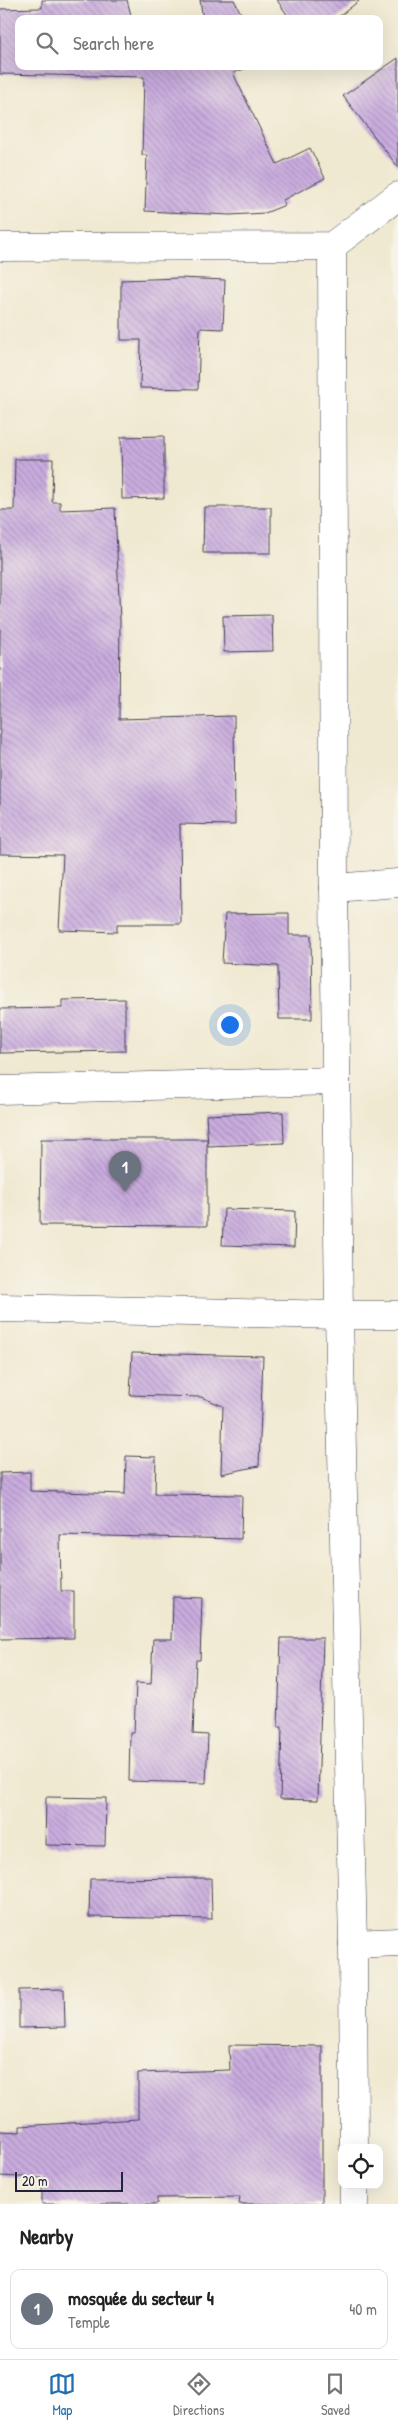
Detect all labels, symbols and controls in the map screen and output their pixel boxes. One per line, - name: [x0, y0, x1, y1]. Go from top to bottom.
- search box: [15, 15, 383, 70]
- icon: search: [33, 29, 61, 57]
- text: Search here: [73, 30, 154, 56]
- your location: [217, 1012, 243, 1038]
- pin: 1: [109, 1151, 141, 1192]
- map controls: [338, 2144, 383, 2189]
- button: locate: [338, 2144, 383, 2189]
- scale bar: [15, 2169, 122, 2192]
- text: 20 m: [22, 2171, 48, 2190]
- text: Nearby: [20, 2222, 73, 2251]
- text: mosquée du secteur 4: [68, 2285, 214, 2311]
- text: 1: [34, 2298, 40, 2320]
- text: 40 m: [349, 2298, 377, 2320]
- text: Temple: [68, 2311, 110, 2333]
- tab: Map: [48, 2370, 76, 2419]
- tab: Directions: [173, 2370, 224, 2419]
- tab: Saved: [321, 2370, 350, 2419]

